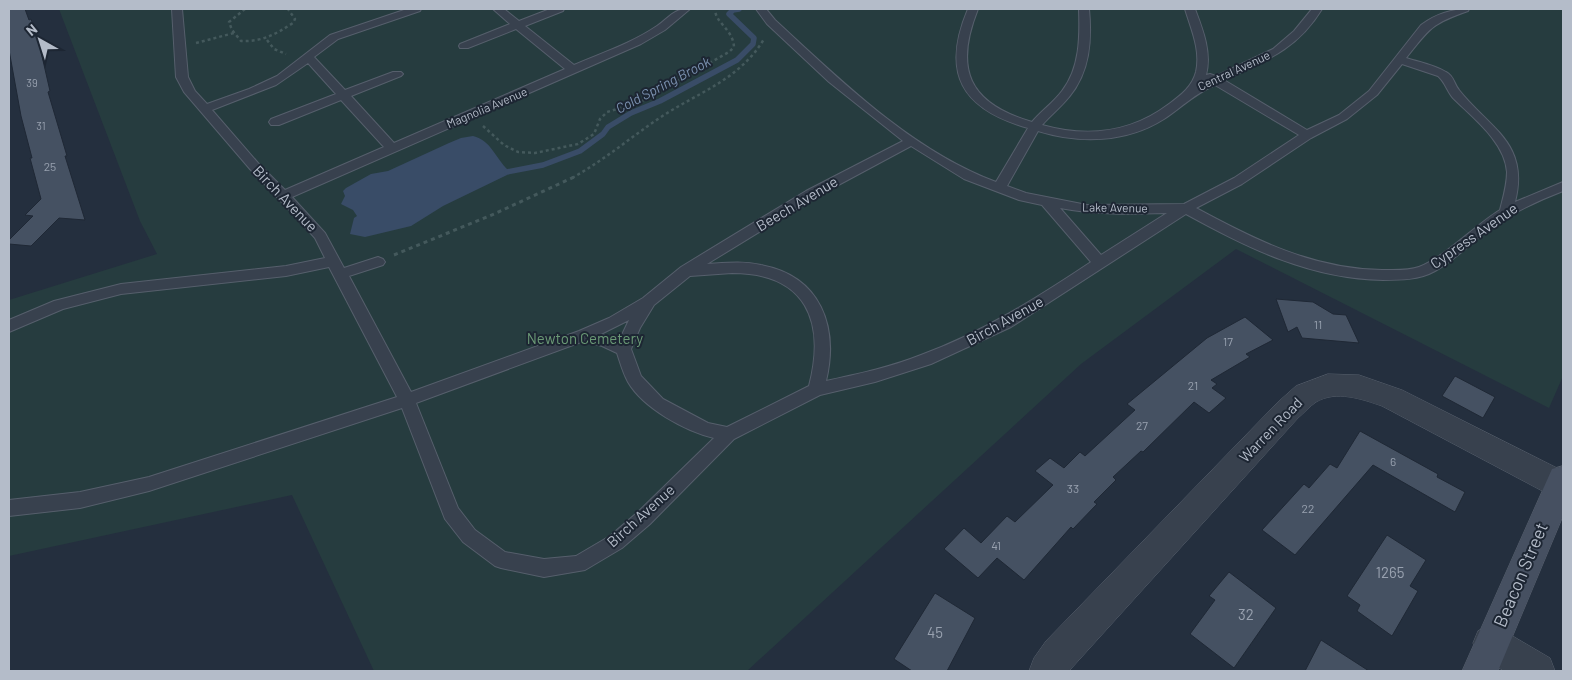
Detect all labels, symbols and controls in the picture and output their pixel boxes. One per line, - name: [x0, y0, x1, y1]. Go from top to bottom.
- north arrow: [15, 15, 65, 65]
- text: N: [23, 20, 40, 39]
- street label: Central Avenue: [1195, 47, 1272, 93]
- water label: Cold Spring Brook: [612, 52, 713, 117]
- house number: 39: [26, 76, 38, 89]
- street label: Magnolia Avenue: [444, 84, 529, 130]
- house number: 31: [36, 119, 46, 132]
- house number: 25: [44, 159, 56, 173]
- street label: Birch Avenue: [250, 161, 322, 235]
- street label: Beech Avenue: [752, 172, 841, 235]
- street label: Cypress Avenue: [1426, 198, 1521, 272]
- street label: Lake Avenue: [1082, 199, 1148, 215]
- street label: Birch Avenue: [963, 292, 1046, 349]
- house number: 11: [1314, 317, 1322, 331]
- park label: Newton Cemetery: [527, 329, 643, 347]
- house number: 17: [1223, 334, 1233, 348]
- house number: 21: [1188, 378, 1198, 392]
- street label: Warren Road: [1235, 393, 1306, 465]
- house number: 27: [1136, 418, 1148, 432]
- house number: 6: [1390, 454, 1396, 468]
- street label: Birch Avenue: [603, 480, 678, 550]
- house number: 33: [1067, 481, 1079, 495]
- house number: 22: [1302, 501, 1314, 515]
- street label: Beacon Street: [1488, 519, 1552, 630]
- house number: 41: [991, 538, 1001, 552]
- house number: 1265: [1376, 563, 1404, 581]
- house number: 32: [1238, 605, 1254, 623]
- house number: 45: [927, 623, 943, 641]

